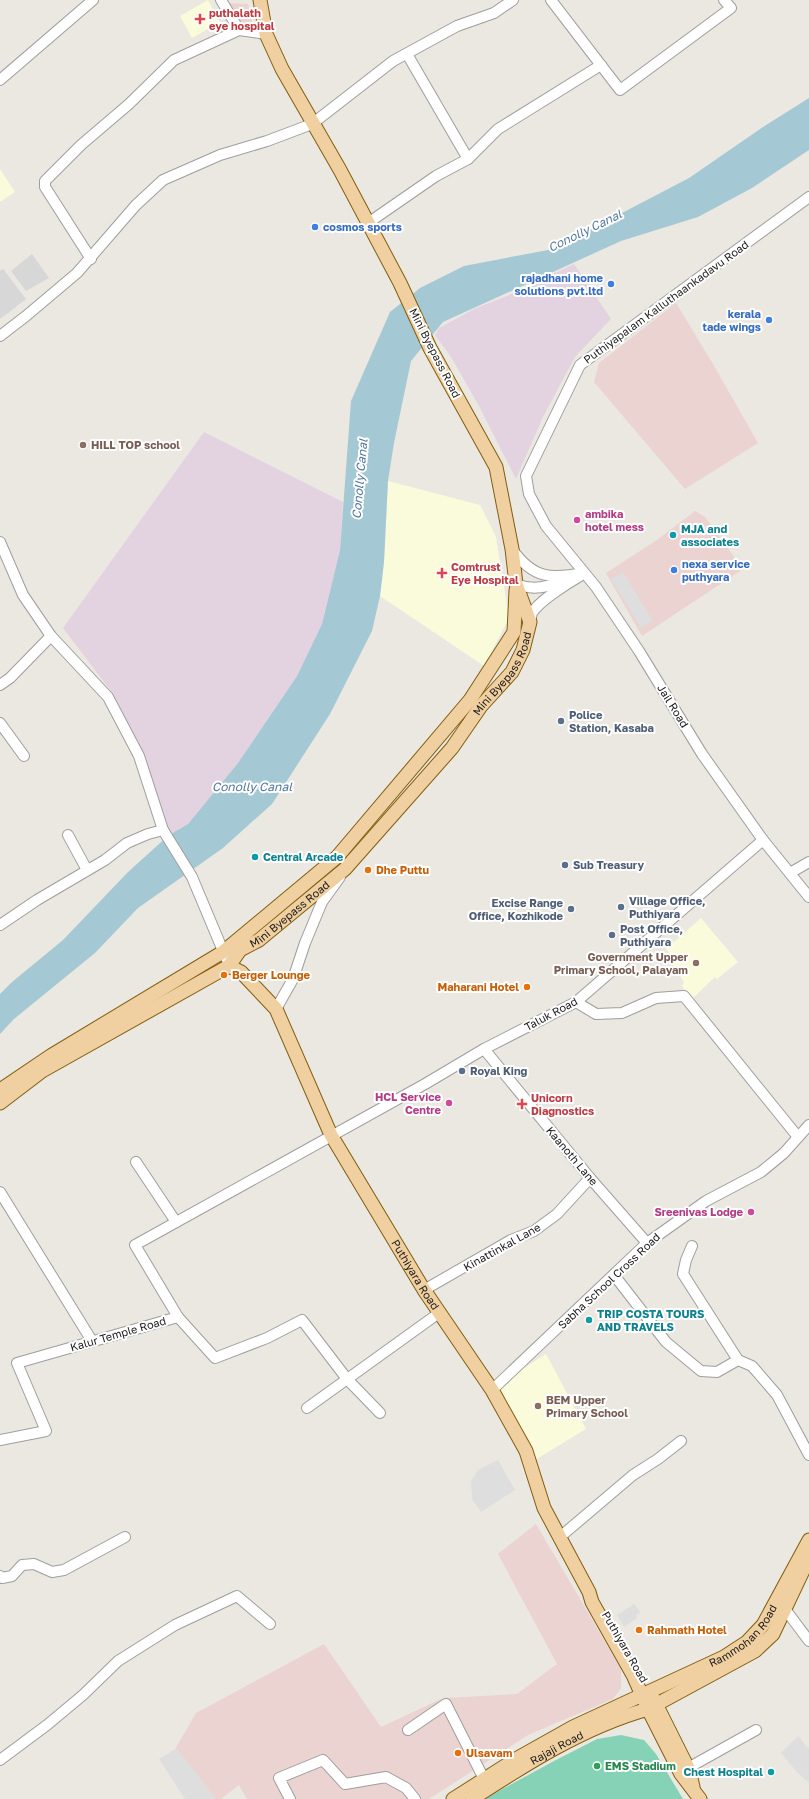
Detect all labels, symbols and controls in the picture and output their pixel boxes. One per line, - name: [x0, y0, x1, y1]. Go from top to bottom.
- place label: puthalath eye hospital: [209, 6, 275, 32]
- marker: puthalath eye hospital: [194, 13, 206, 25]
- water label: Conolly Canal: [546, 206, 625, 255]
- place label: cosmos sports: [323, 220, 402, 233]
- marker: cosmos sports: [310, 222, 320, 232]
- street label: Puthiyapalam Kalluthaankadavu Road: [581, 237, 751, 366]
- place label: rajadhani home solutions pvt.ltd: [514, 271, 604, 297]
- marker: rajadhani home solutions pvt.ltd: [606, 279, 616, 289]
- street label: Mini Byepass Road: [407, 306, 464, 400]
- place label: kerala tade wings: [702, 307, 761, 333]
- marker: kerala tade wings: [764, 315, 774, 325]
- water label: Conolly Canal: [349, 437, 371, 519]
- place label: HILL TOP school: [91, 438, 180, 451]
- marker: HILL TOP school: [78, 440, 88, 450]
- place label: ambika hotel mess: [585, 507, 644, 533]
- marker: ambika hotel mess: [572, 515, 582, 525]
- place label: MJA and associates: [681, 522, 739, 548]
- marker: MJA and associates: [668, 530, 678, 540]
- place label: nexa service puthyara: [682, 557, 750, 583]
- place label: Comtrust Eye Hospital: [451, 560, 519, 586]
- marker: nexa service puthyara: [669, 565, 679, 575]
- marker: Comtrust Eye Hospital: [436, 567, 448, 579]
- street label: Mini Byepass Road: [470, 630, 533, 717]
- street label: Jail Road: [655, 682, 692, 730]
- place label: Police Station, Kasaba: [569, 708, 654, 734]
- marker: Police Station, Kasaba: [556, 716, 566, 726]
- water label: Conolly Canal: [212, 779, 293, 794]
- place label: Central Arcade: [263, 850, 344, 863]
- marker: Central Arcade: [250, 852, 260, 862]
- place label: Sub Treasury: [573, 858, 644, 871]
- marker: Sub Treasury: [560, 860, 570, 870]
- place label: Dhe Puttu: [376, 863, 429, 876]
- marker: Dhe Puttu: [363, 865, 373, 875]
- street label: Mini Byepass Road: [247, 878, 332, 950]
- place label: Village Office, Puthiyara: [629, 894, 705, 920]
- place label: Excise Range Office, Kozhikode: [469, 896, 564, 922]
- marker: Village Office, Puthiyara: [616, 902, 626, 912]
- marker: Excise Range Office, Kozhikode: [566, 904, 576, 914]
- place label: Post Office, Puthiyara: [620, 922, 683, 948]
- marker: Post Office, Puthiyara: [607, 930, 617, 940]
- place label: Government Upper Primary School, Palayam: [554, 950, 689, 976]
- marker: Government Upper Primary School, Palayam: [691, 958, 701, 968]
- place label: Berger Lounge: [232, 968, 311, 981]
- marker: Berger Lounge: [219, 970, 229, 980]
- place label: Maharani Hotel: [437, 980, 519, 993]
- marker: Maharani Hotel: [522, 982, 532, 992]
- street label: Taluk Road: [522, 994, 579, 1033]
- place label: Royal King: [470, 1064, 528, 1077]
- marker: Royal King: [457, 1066, 467, 1076]
- place label: HCL Service Centre: [375, 1090, 442, 1116]
- place label: Unicorn Diagnostics: [531, 1091, 594, 1117]
- marker: HCL Service Centre: [444, 1098, 454, 1108]
- marker: Unicorn Diagnostics: [516, 1098, 528, 1110]
- street label: Kaanoth Lane: [544, 1124, 601, 1188]
- place label: Sreenivas Lodge: [654, 1205, 744, 1218]
- marker: Sreenivas Lodge: [746, 1207, 756, 1217]
- street label: Kinattinkal Lane: [461, 1220, 543, 1273]
- street label: Sabha School Cross Road: [555, 1230, 662, 1331]
- street label: Puthiyara Road: [389, 1237, 442, 1312]
- place label: TRIP COSTA TOURS AND TRAVELS: [597, 1307, 704, 1333]
- street label: Kalur Temple Road: [68, 1314, 167, 1353]
- marker: TRIP COSTA TOURS AND TRAVELS: [584, 1315, 594, 1325]
- place label: BEM Upper Primary School: [546, 1393, 628, 1419]
- marker: BEM Upper Primary School: [533, 1401, 543, 1411]
- street label: Rammohan Road: [707, 1602, 779, 1669]
- street label: Puthiyara Road: [600, 1609, 651, 1685]
- place label: Rahmath Hotel: [647, 1623, 727, 1636]
- marker: Rahmath Hotel: [634, 1625, 644, 1635]
- street label: Rajaji Road: [528, 1728, 585, 1767]
- place label: Ulsavam: [466, 1746, 513, 1759]
- marker: Ulsavam: [453, 1748, 463, 1758]
- place label: EMS Stadium: [605, 1759, 676, 1772]
- marker: EMS Stadium: [592, 1761, 602, 1771]
- place label: Chest Hospital: [683, 1765, 763, 1778]
- marker: Chest Hospital: [766, 1767, 776, 1777]

